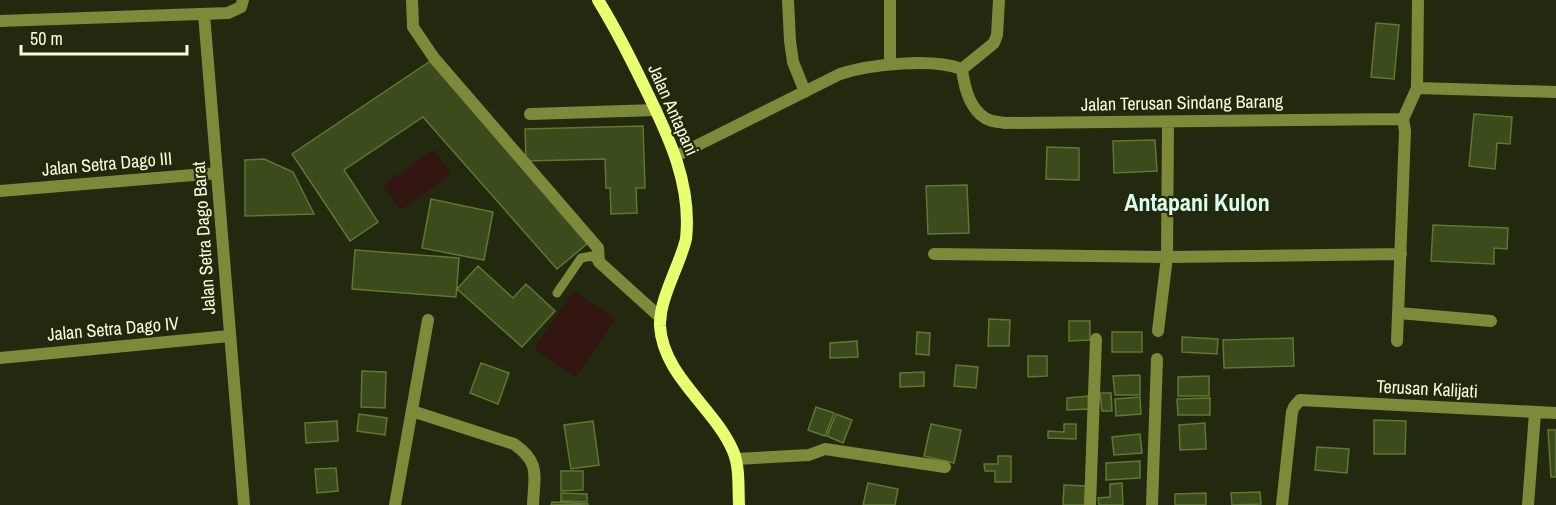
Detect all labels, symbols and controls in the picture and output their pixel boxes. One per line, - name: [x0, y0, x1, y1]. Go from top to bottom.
- scale bar: [21, 18, 188, 56]
- text: 50 m: [30, 26, 63, 51]
- street label: Jalan Antapani: [642, 60, 705, 159]
- street label: Jalan Terusan Sindang Barang: [1081, 88, 1284, 117]
- street label: Jalan Setra Dago III: [41, 145, 173, 182]
- street label: Jalan Setra Dago Barat: [186, 161, 221, 315]
- district label: Antapani Kulon: [1124, 186, 1270, 218]
- street label: Jalan Setra Dago IV: [46, 310, 180, 347]
- street label: Terusan Kalijati: [1376, 373, 1478, 404]

